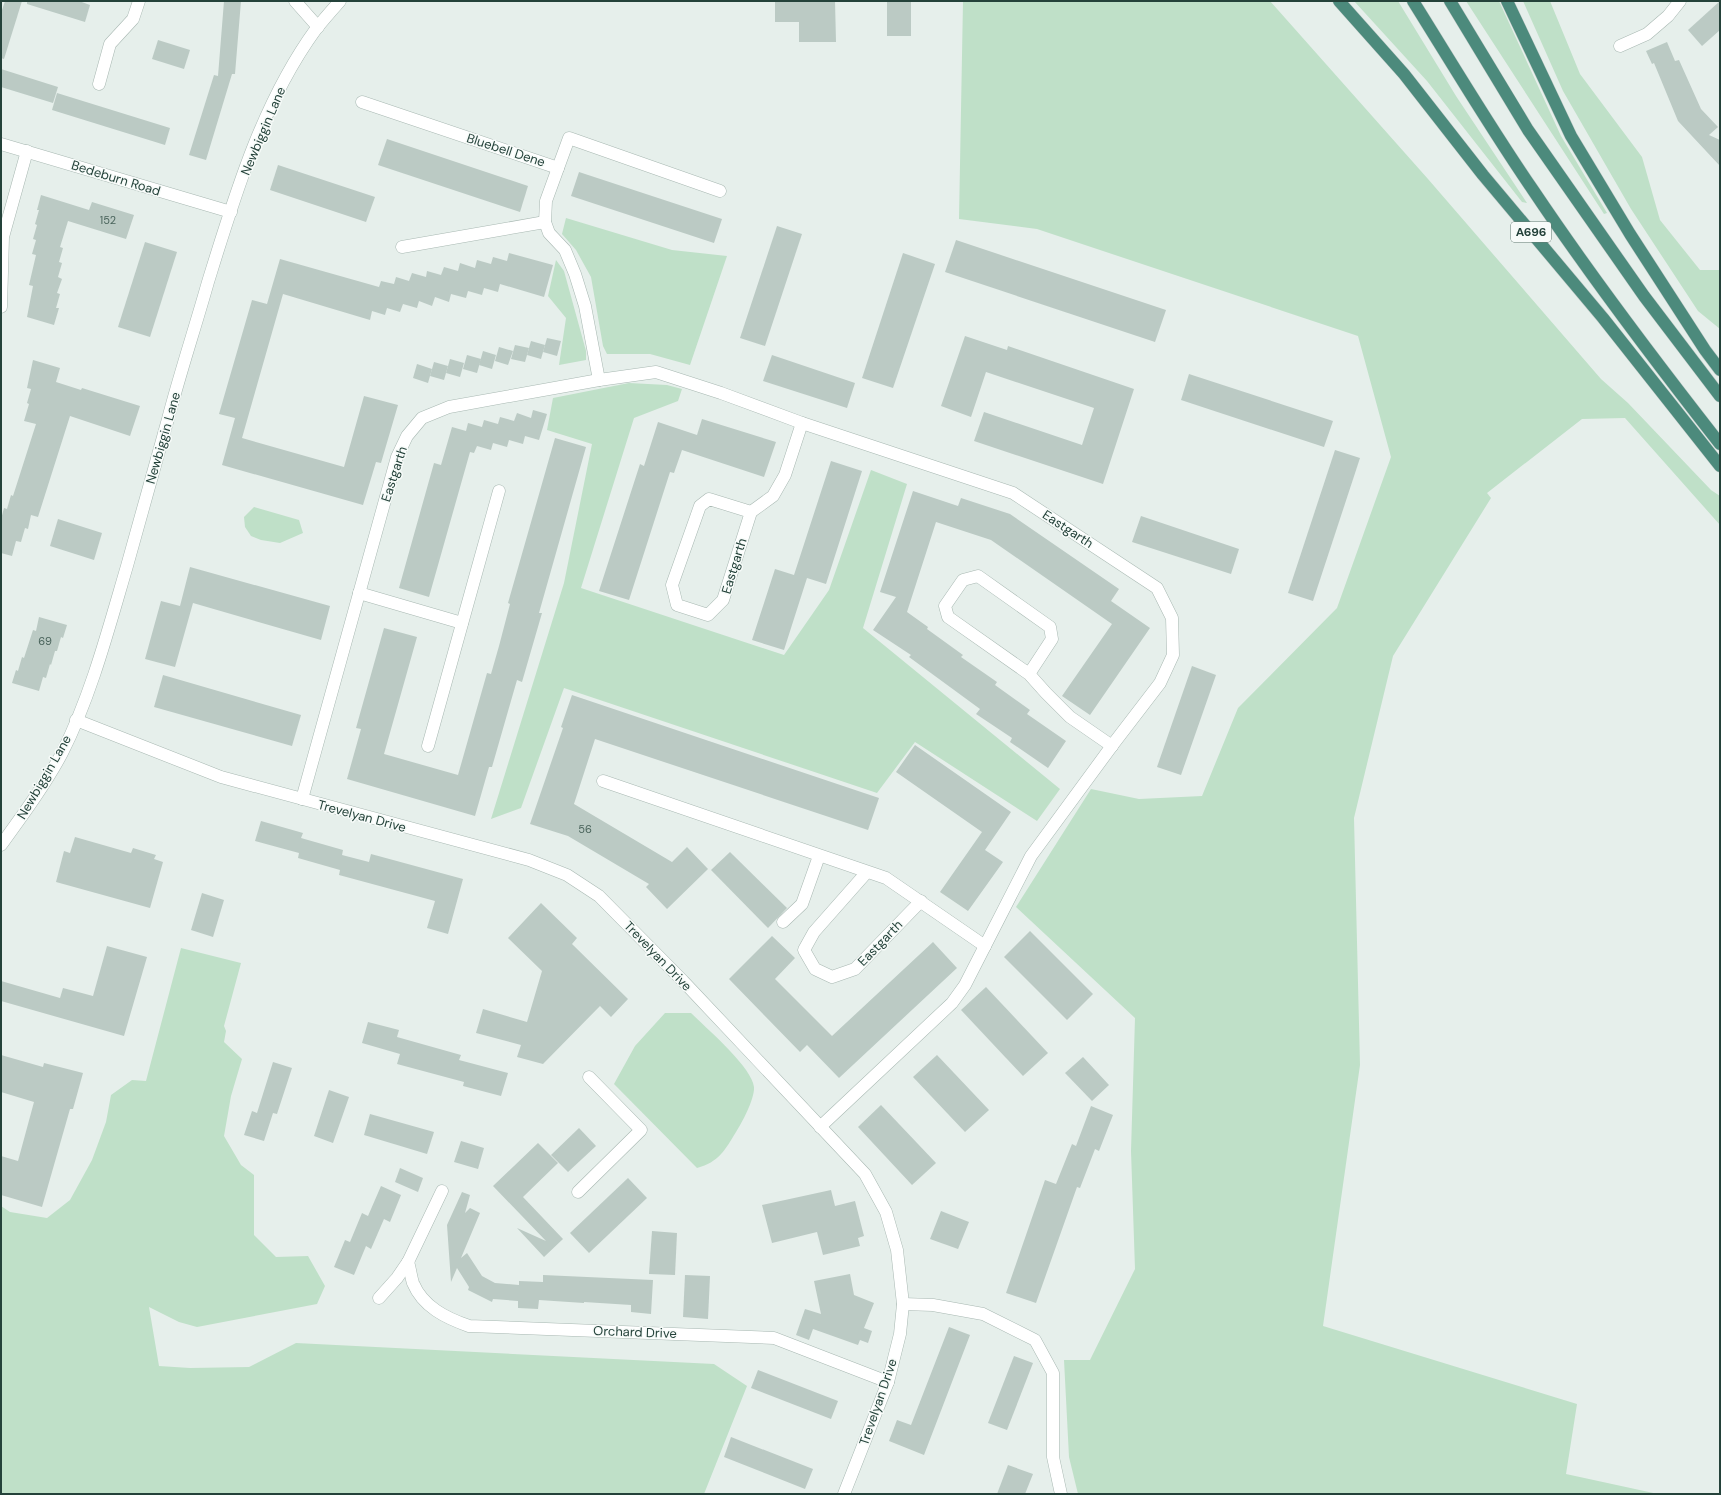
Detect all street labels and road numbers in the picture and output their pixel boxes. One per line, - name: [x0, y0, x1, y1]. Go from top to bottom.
- street label: Newbiggin Lane: [237, 84, 289, 178]
- street label: Bluebell Dene: [465, 129, 547, 171]
- street label: Bedeburn Road: [69, 156, 163, 200]
- road number: A696: [1511, 222, 1551, 242]
- street label: Newbiggin Lane: [142, 390, 184, 486]
- street label: Eastgarth: [377, 444, 411, 504]
- street label: Eastgarth: [1039, 506, 1097, 552]
- street label: Eastgarth: [717, 536, 751, 596]
- street label: Newbiggin Lane: [13, 732, 75, 822]
- street label: Trevelyan Drive: [316, 796, 408, 836]
- street label: Eastgarth: [854, 916, 906, 970]
- street label: Trevelyan Drive: [620, 917, 696, 995]
- street label: Orchard Drive: [593, 1322, 677, 1342]
- street label: Trevelyan Drive: [855, 1356, 901, 1448]

